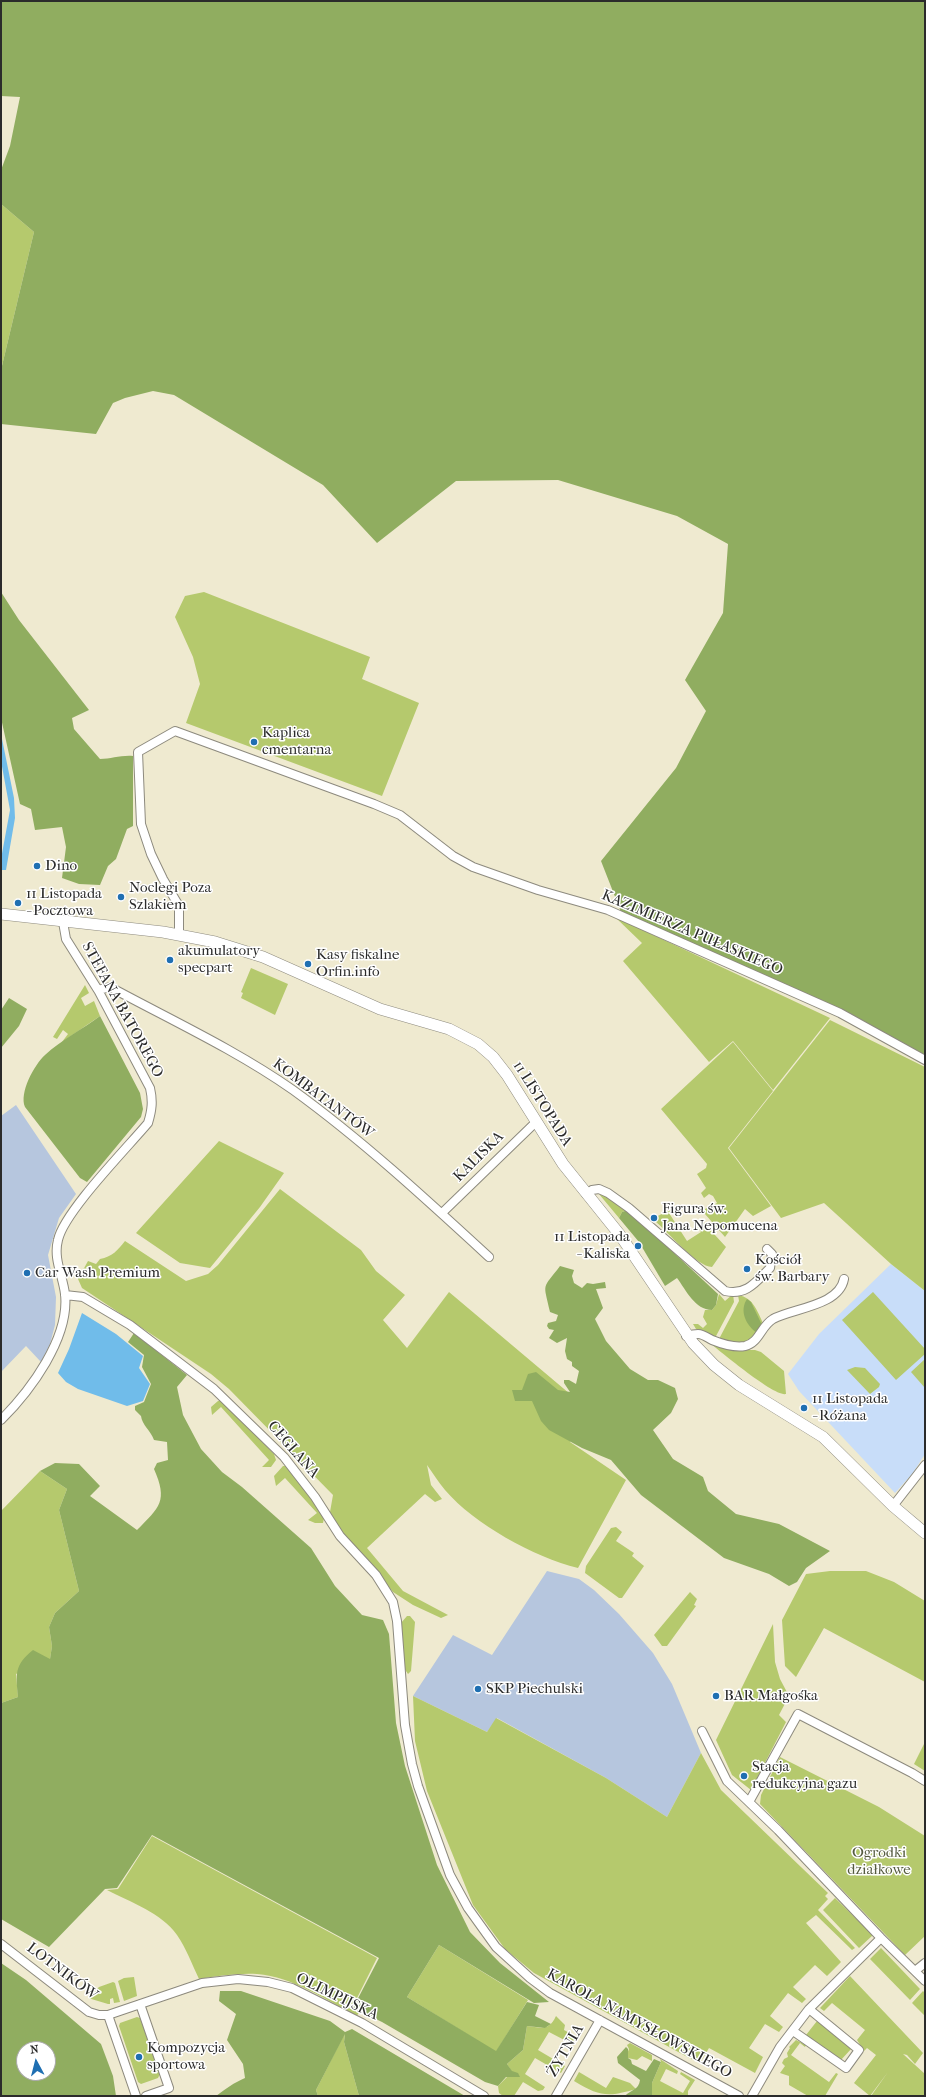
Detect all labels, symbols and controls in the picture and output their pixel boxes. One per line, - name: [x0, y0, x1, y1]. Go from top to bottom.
- place label: Kaplica cmentarna: [262, 724, 331, 759]
- marker: Kaplica cmentarna: [249, 737, 259, 747]
- place label: Dino: [45, 857, 77, 875]
- marker: Dino: [32, 861, 42, 871]
- place label: Noclegi Poza Szlakiem: [129, 879, 211, 914]
- place label: 11 Listopada - Pocztowa: [26, 885, 102, 920]
- street label: KAZIMIERZA PUŁASKIEGO: [599, 887, 785, 979]
- marker: Noclegi Poza Szlakiem: [116, 892, 126, 902]
- marker: 11 Listopada - Pocztowa: [13, 898, 23, 908]
- street label: STEFANA BATOREGO: [77, 939, 167, 1081]
- place label: akumulatory specpart: [178, 942, 260, 977]
- place label: Kasy fiskalne Orfin.info: [316, 946, 399, 981]
- marker: akumulatory specpart: [165, 955, 175, 965]
- marker: Kasy fiskalne Orfin.info: [303, 959, 313, 969]
- street label: KOMBATANTÓW: [269, 1055, 377, 1143]
- street label: 11 LISTOPADA: [509, 1058, 575, 1150]
- street label: KALISKA: [450, 1128, 508, 1186]
- place label: Figura św. Jana Nepomucena: [662, 1200, 778, 1235]
- marker: Figura św. Jana Nepomucena: [649, 1213, 659, 1223]
- place label: 11 Listopada - Kaliska: [554, 1228, 630, 1263]
- marker: 11 Listopada - Kaliska: [633, 1241, 643, 1251]
- place label: Kościół św. Barbary: [755, 1251, 829, 1286]
- place label: Car Wash Premium: [35, 1264, 160, 1282]
- marker: Kościół św. Barbary: [742, 1264, 752, 1274]
- marker: Car Wash Premium: [22, 1268, 32, 1278]
- place label: 11 Listopada - Różana: [812, 1390, 888, 1425]
- marker: 11 Listopada - Różana: [799, 1403, 809, 1413]
- street label: CEGLANA: [263, 1418, 323, 1482]
- place label: SKP Piechulski: [486, 1680, 583, 1698]
- marker: SKP Piechulski: [473, 1684, 483, 1694]
- place label: BAR Małgośka: [724, 1687, 818, 1705]
- marker: BAR Małgośka: [711, 1691, 721, 1701]
- place label: Stacja redukcyjna gazu: [752, 1758, 857, 1793]
- marker: Stacja redukcyjna gazu: [739, 1771, 749, 1781]
- park label: Ogrodki działkowe: [847, 1844, 911, 1879]
- street label: LOTNIKÓW: [23, 1939, 101, 2005]
- street label: KAROLA NAMYSŁOWSKIEGO: [543, 1965, 735, 2083]
- street label: OLIMPIJSKA: [293, 1969, 381, 2025]
- street label: ŻYTNIA: [544, 2022, 588, 2080]
- place label: Kompozycja sportowa: [147, 2039, 225, 2074]
- north arrow: [16, 2041, 56, 2081]
- text: N: [30, 2043, 40, 2057]
- marker: Kompozycja sportowa: [134, 2052, 144, 2062]

